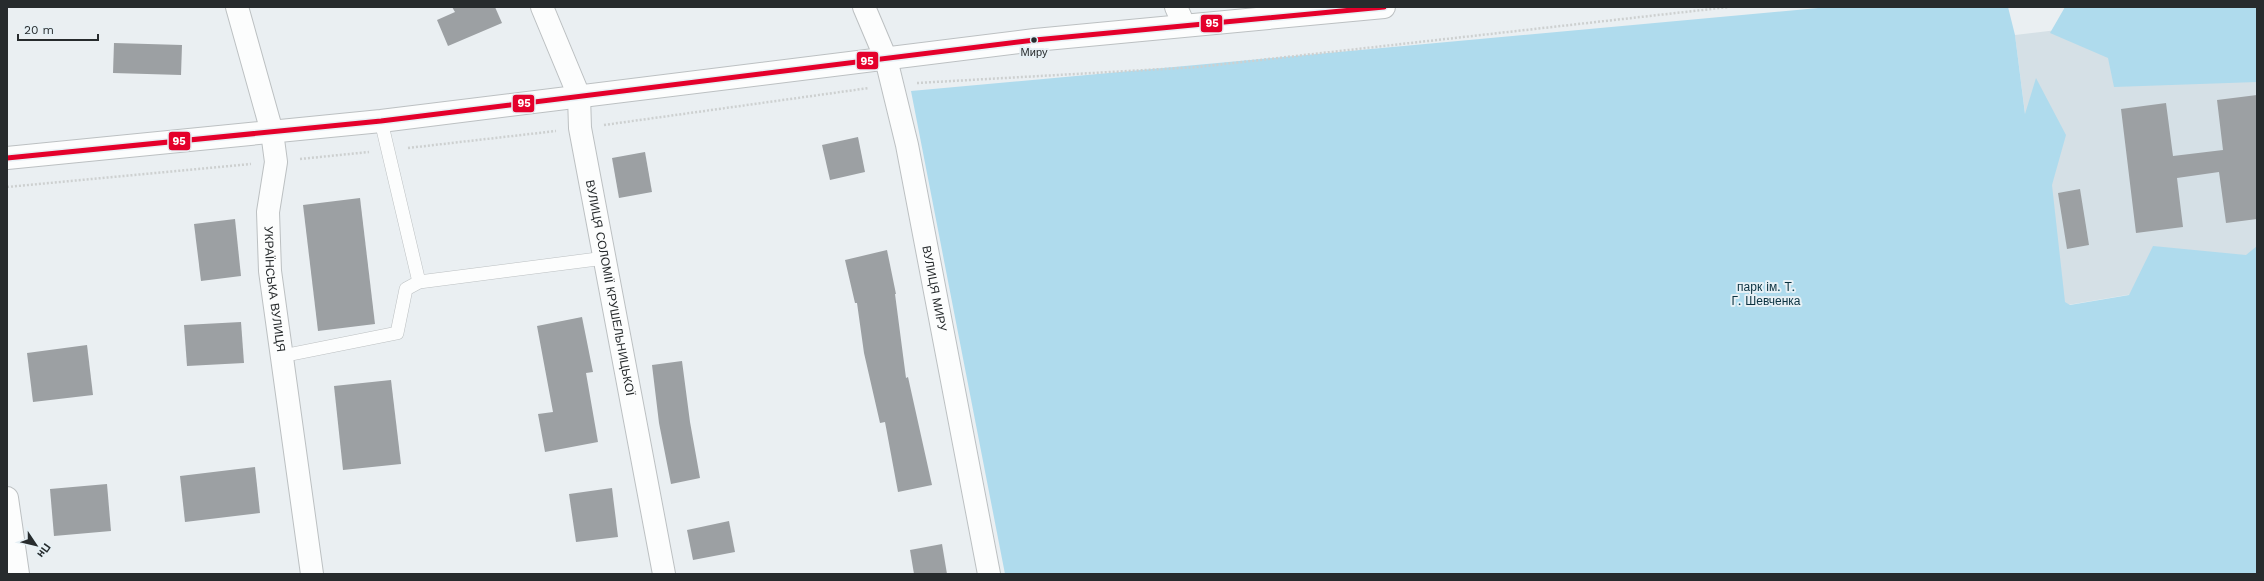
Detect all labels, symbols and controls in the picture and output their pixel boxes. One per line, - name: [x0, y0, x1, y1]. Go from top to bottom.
- line badge: 95: [1200, 14, 1223, 33]
- scale bar: [18, 16, 98, 42]
- text: 95: [1205, 17, 1219, 30]
- text: 20 m: [24, 23, 54, 37]
- marker: Миру: [1029, 35, 1039, 45]
- place label: Миру: [1021, 46, 1048, 59]
- line badge: 95: [856, 51, 879, 70]
- text: 95: [860, 55, 874, 68]
- line badge: 95: [512, 94, 535, 113]
- text: 95: [517, 97, 531, 110]
- line badge: 95: [168, 131, 191, 151]
- text: 95: [172, 135, 186, 148]
- street label: ВУЛИЦЯ СОЛОМІЇ КРУШЕЛЬНИЦЬКОЇ: [583, 179, 637, 398]
- street label: УКРАЇНСЬКА ВУЛИЦЯ: [261, 226, 288, 353]
- street label: ВУЛИЦЯ МИРУ: [919, 244, 950, 333]
- park label: парк ім. Т. Г. Шевченка: [1731, 280, 1801, 308]
- north arrow: [16, 525, 56, 565]
- text: Пн: [34, 541, 53, 560]

